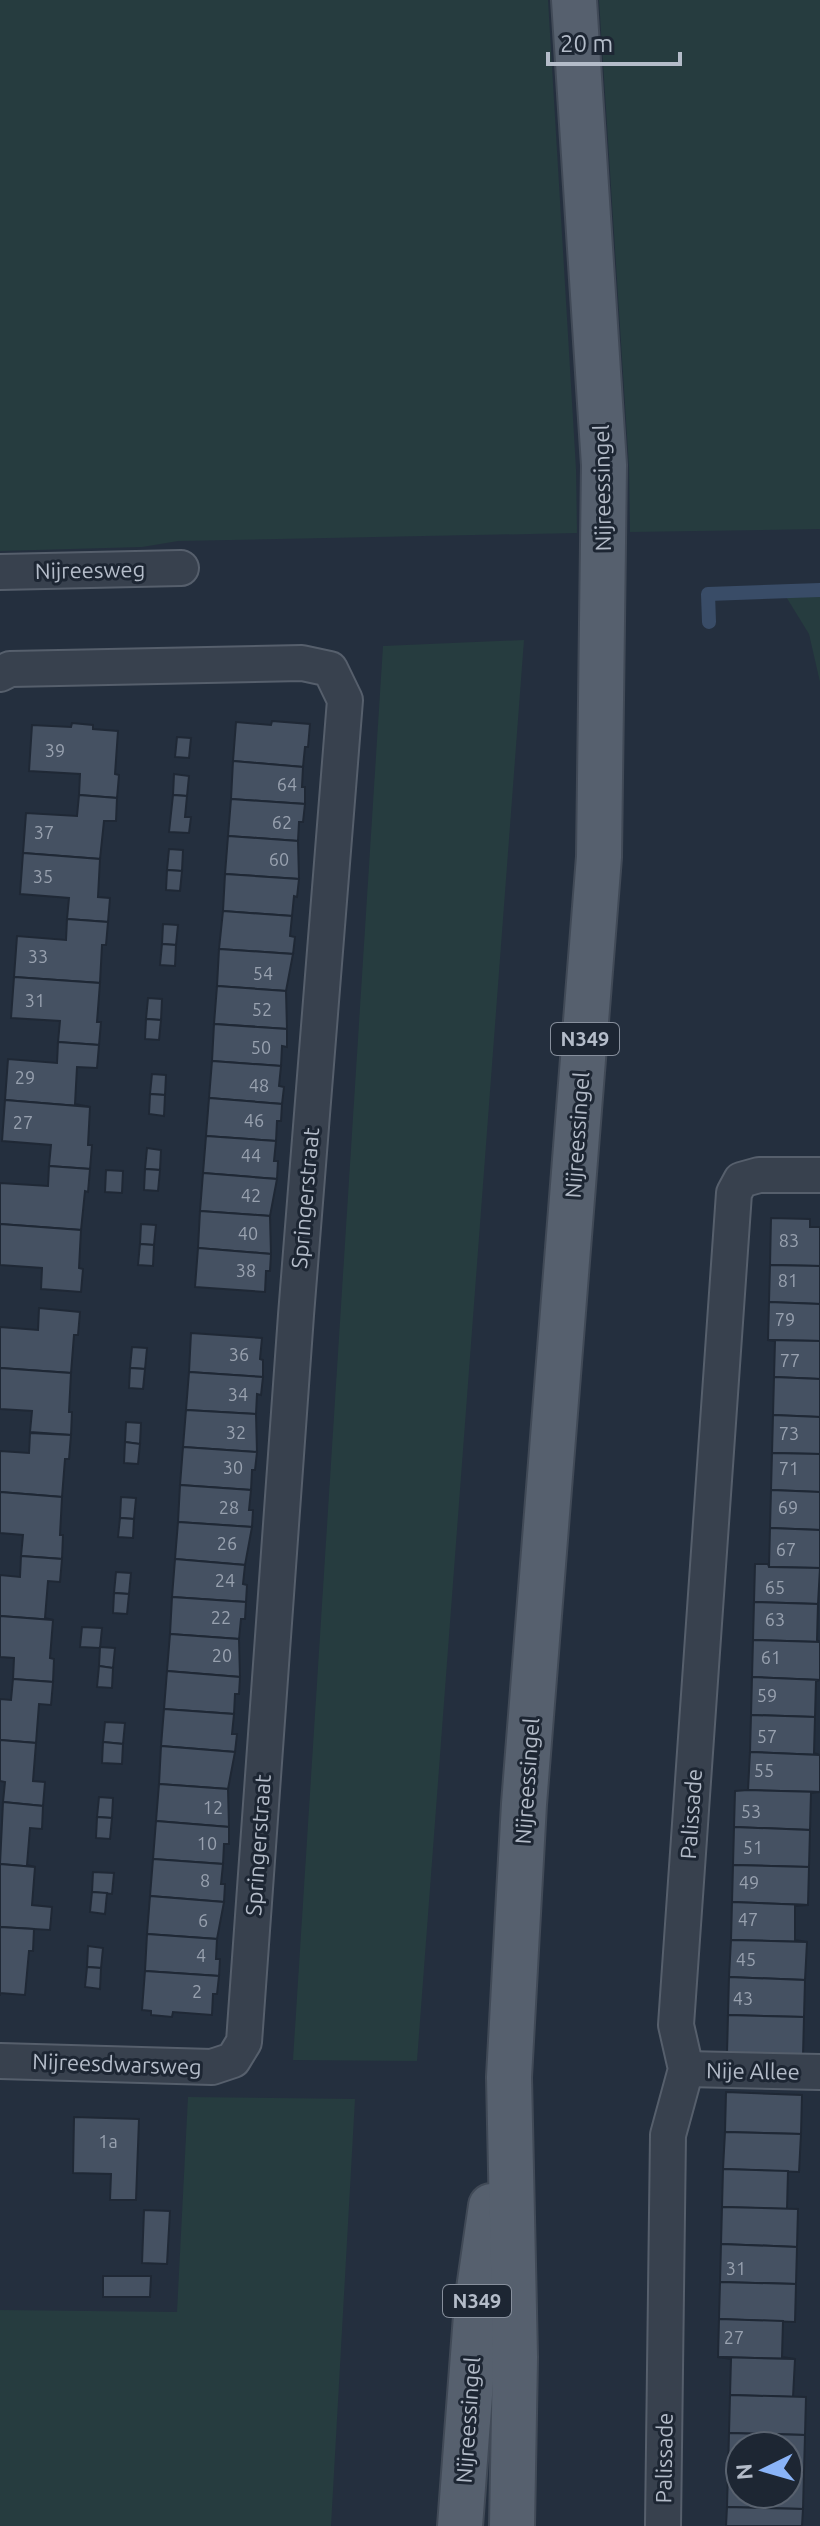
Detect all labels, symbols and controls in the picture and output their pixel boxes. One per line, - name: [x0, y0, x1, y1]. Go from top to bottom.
- scale bar: [548, 16, 680, 66]
- text: 20 m: [560, 30, 613, 57]
- street label: Nijreessingel: [588, 424, 615, 552]
- street label: Nijreesweg: [35, 556, 145, 583]
- house number: 39: [45, 740, 65, 760]
- house number: 64: [277, 774, 297, 794]
- house number: 62: [272, 812, 292, 832]
- house number: 37: [34, 822, 54, 842]
- house number: 60: [269, 849, 289, 869]
- house number: 35: [33, 866, 53, 886]
- house number: 33: [28, 946, 48, 966]
- house number: 54: [253, 963, 273, 983]
- house number: 31: [25, 990, 45, 1010]
- house number: 52: [252, 999, 272, 1019]
- road number: N349: [551, 1023, 619, 1055]
- house number: 50: [251, 1037, 271, 1057]
- house number: 29: [15, 1067, 35, 1087]
- street label: Nijreessingel: [560, 1071, 593, 1199]
- house number: 48: [249, 1075, 269, 1095]
- house number: 46: [244, 1110, 264, 1130]
- house number: 27: [13, 1112, 33, 1132]
- street label: Springerstraat: [286, 1126, 323, 1270]
- house number: 44: [241, 1145, 261, 1165]
- house number: 42: [241, 1185, 261, 1205]
- house number: 40: [238, 1223, 258, 1243]
- house number: 83: [779, 1230, 799, 1250]
- house number: 38: [236, 1260, 256, 1280]
- house number: 81: [778, 1270, 798, 1290]
- house number: 79: [775, 1309, 795, 1329]
- house number: 36: [229, 1344, 249, 1364]
- house number: 77: [780, 1350, 800, 1370]
- house number: 34: [228, 1384, 248, 1404]
- house number: 32: [226, 1422, 246, 1442]
- house number: 73: [779, 1423, 799, 1443]
- house number: 30: [223, 1457, 243, 1477]
- house number: 71: [779, 1458, 799, 1478]
- house number: 28: [219, 1497, 239, 1517]
- house number: 69: [778, 1497, 798, 1517]
- house number: 26: [217, 1533, 237, 1553]
- house number: 67: [776, 1539, 796, 1559]
- house number: 24: [215, 1570, 235, 1590]
- house number: 65: [765, 1577, 785, 1597]
- house number: 22: [211, 1607, 231, 1627]
- house number: 63: [765, 1609, 785, 1629]
- house number: 20: [212, 1645, 232, 1665]
- house number: 61: [761, 1647, 781, 1667]
- house number: 59: [757, 1685, 777, 1705]
- street label: Nijreessingel: [510, 1717, 543, 1845]
- house number: 57: [757, 1726, 777, 1746]
- house number: 55: [754, 1760, 774, 1780]
- street label: Palissade: [675, 1768, 706, 1860]
- street label: Springerstraat: [240, 1773, 275, 1916]
- house number: 12: [203, 1797, 223, 1817]
- house number: 53: [741, 1801, 761, 1821]
- house number: 10: [197, 1833, 217, 1853]
- house number: 51: [743, 1837, 763, 1857]
- house number: 8: [200, 1870, 210, 1890]
- house number: 49: [739, 1872, 759, 1892]
- house number: 47: [738, 1909, 758, 1929]
- house number: 6: [198, 1910, 208, 1930]
- house number: 4: [196, 1945, 206, 1965]
- house number: 45: [736, 1949, 756, 1969]
- house number: 2: [192, 1981, 202, 2001]
- house number: 43: [733, 1988, 753, 2008]
- street label: Nijreesdwarsweg: [32, 2048, 202, 2079]
- street label: Nije Allee: [706, 2057, 800, 2084]
- house number: 1a: [98, 2131, 118, 2151]
- house number: 31: [726, 2258, 746, 2278]
- road number: N349: [443, 2285, 511, 2317]
- house number: 27: [724, 2327, 744, 2347]
- street label: Nijreessingel: [451, 2356, 484, 2484]
- street label: Palissade: [650, 2412, 677, 2504]
- north arrow: [724, 2430, 804, 2510]
- text: N: [730, 2463, 757, 2481]

